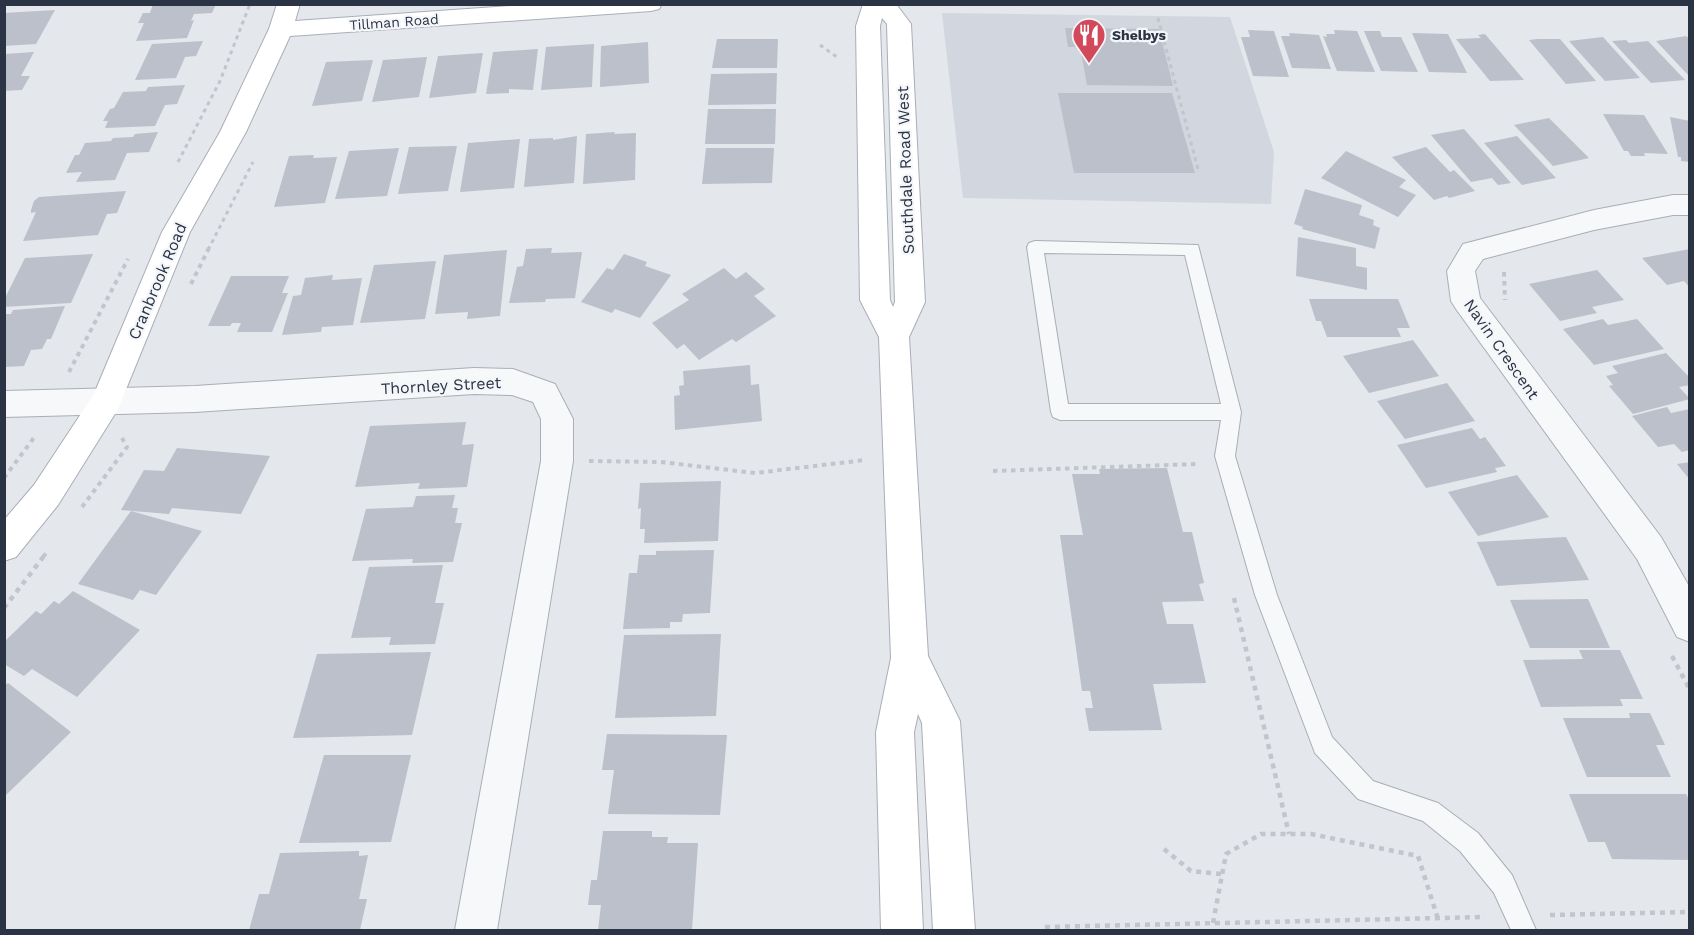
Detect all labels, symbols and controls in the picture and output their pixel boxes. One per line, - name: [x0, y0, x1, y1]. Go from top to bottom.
- street label: Tillman Road: [349, 11, 439, 33]
- restaurant icon: Shelbys: [1071, 17, 1107, 64]
- place label: Shelbys: [1112, 27, 1167, 43]
- street label: Southdale Road West: [893, 85, 918, 254]
- street label: Cranbrook Road: [124, 220, 191, 342]
- street label: Navin Crescent: [1460, 296, 1543, 403]
- street label: Thornley Street: [380, 373, 502, 398]

